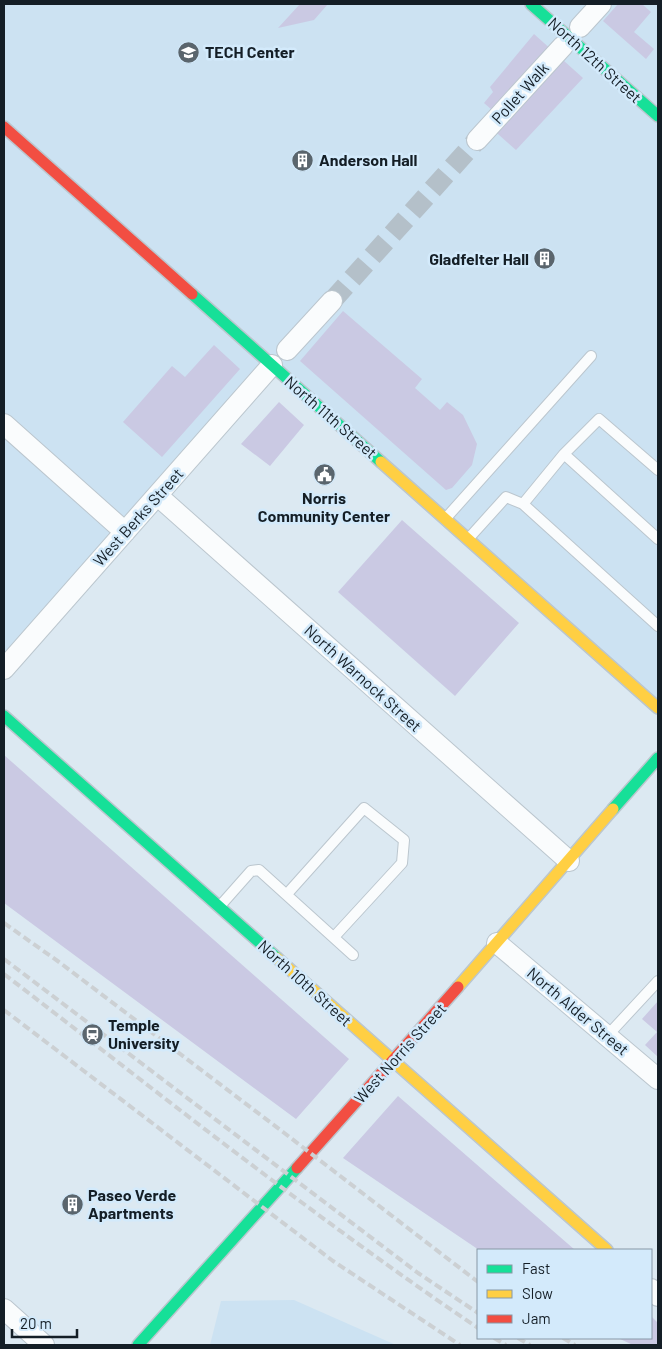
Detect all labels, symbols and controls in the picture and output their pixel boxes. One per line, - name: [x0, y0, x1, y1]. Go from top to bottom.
- street label: North 12th Street: [545, 13, 646, 106]
- school or university icon: TECH Center: [177, 40, 201, 64]
- place label: TECH Center: [205, 42, 295, 61]
- street label: Pollet Walk: [487, 58, 552, 127]
- building icon: Anderson Hall: [291, 148, 315, 172]
- place label: Anderson Hall: [319, 150, 418, 169]
- building icon: Gladfelter Hall: [533, 247, 557, 271]
- place label: Gladfelter Hall: [429, 249, 529, 268]
- street label: North 11th Street: [281, 371, 381, 462]
- public building icon: Norris Community Center: [312, 462, 336, 486]
- street label: West Berks Street: [89, 464, 187, 570]
- place label: Norris Community Center: [258, 488, 390, 525]
- street label: North Warnock Street: [301, 620, 426, 735]
- street label: North 10th Street: [255, 936, 356, 1030]
- street label: North Alder Street: [524, 963, 633, 1059]
- street label: West Norris Street: [350, 999, 450, 1107]
- place label: Temple University: [108, 1015, 180, 1052]
- station icon: Temple University: [80, 1022, 104, 1046]
- place label: Paseo Verde Apartments: [88, 1185, 176, 1222]
- building icon: Paseo Verde Apartments: [60, 1192, 84, 1216]
- legend: [477, 1249, 652, 1339]
- text: Fast: [522, 1259, 550, 1277]
- text: Slow: [522, 1284, 553, 1302]
- scale bar: [12, 1306, 78, 1338]
- text: Jam: [522, 1309, 551, 1327]
- text: 20 m: [20, 1314, 52, 1332]

